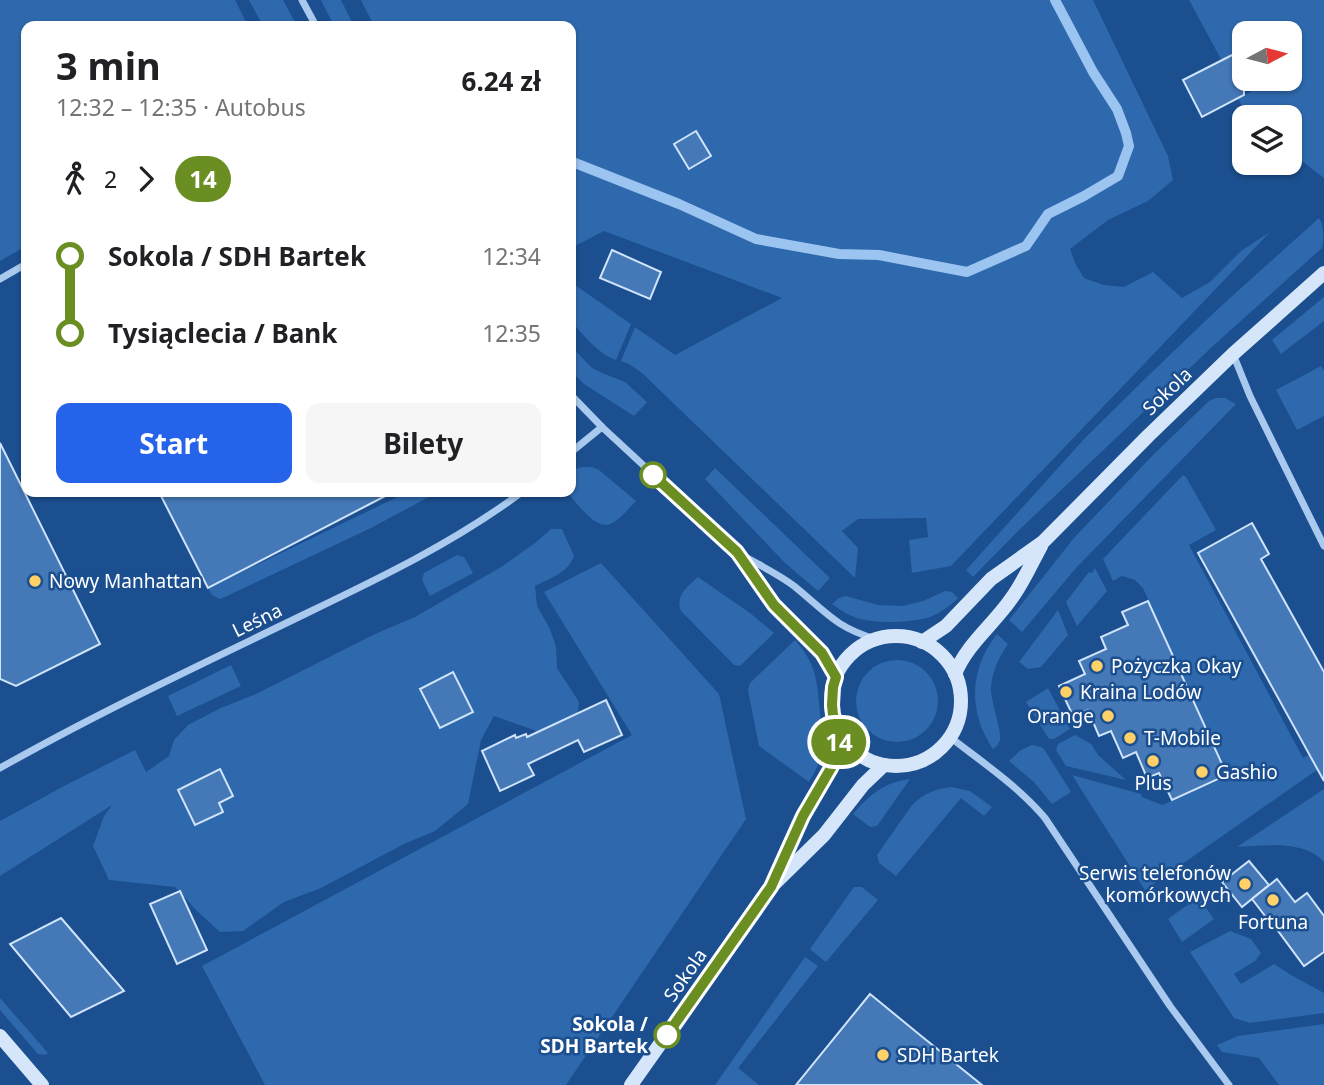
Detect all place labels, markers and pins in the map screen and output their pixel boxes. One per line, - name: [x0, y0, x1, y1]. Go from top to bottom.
- unlabelled marker: [640, 462, 666, 488]
- place label: Nowy Manhattan: [49, 568, 202, 594]
- marker: Nowy Manhattan: [27, 573, 43, 589]
- place label: Pożyczka Okay: [1111, 653, 1242, 679]
- marker: Pożyczka Okay: [1089, 658, 1105, 674]
- place label: Kraina Lodów: [1080, 679, 1201, 705]
- marker: Kraina Lodów: [1058, 684, 1074, 700]
- place label: Orange: [1027, 703, 1094, 729]
- marker: Orange: [1100, 708, 1116, 724]
- place label: T-Mobile: [1144, 725, 1221, 751]
- marker: T-Mobile: [1122, 730, 1138, 746]
- marker: Plus: [1145, 753, 1161, 769]
- place label: Gashio: [1216, 759, 1278, 785]
- marker: Gashio: [1194, 764, 1210, 780]
- place label: Plus: [1134, 770, 1172, 796]
- place label: Serwis telefonów komórkowych: [1079, 860, 1231, 908]
- marker: Serwis telefonów komórkowych: [1237, 876, 1253, 892]
- marker: Fortuna: [1265, 892, 1281, 908]
- place label: Fortuna: [1238, 909, 1308, 935]
- place label: Sokola / SDH Bartek: [540, 1011, 648, 1059]
- marker: Sokola / SDH Bartek: [654, 1022, 680, 1048]
- place label: SDH Bartek: [897, 1042, 999, 1068]
- marker: SDH Bartek: [875, 1047, 891, 1063]

